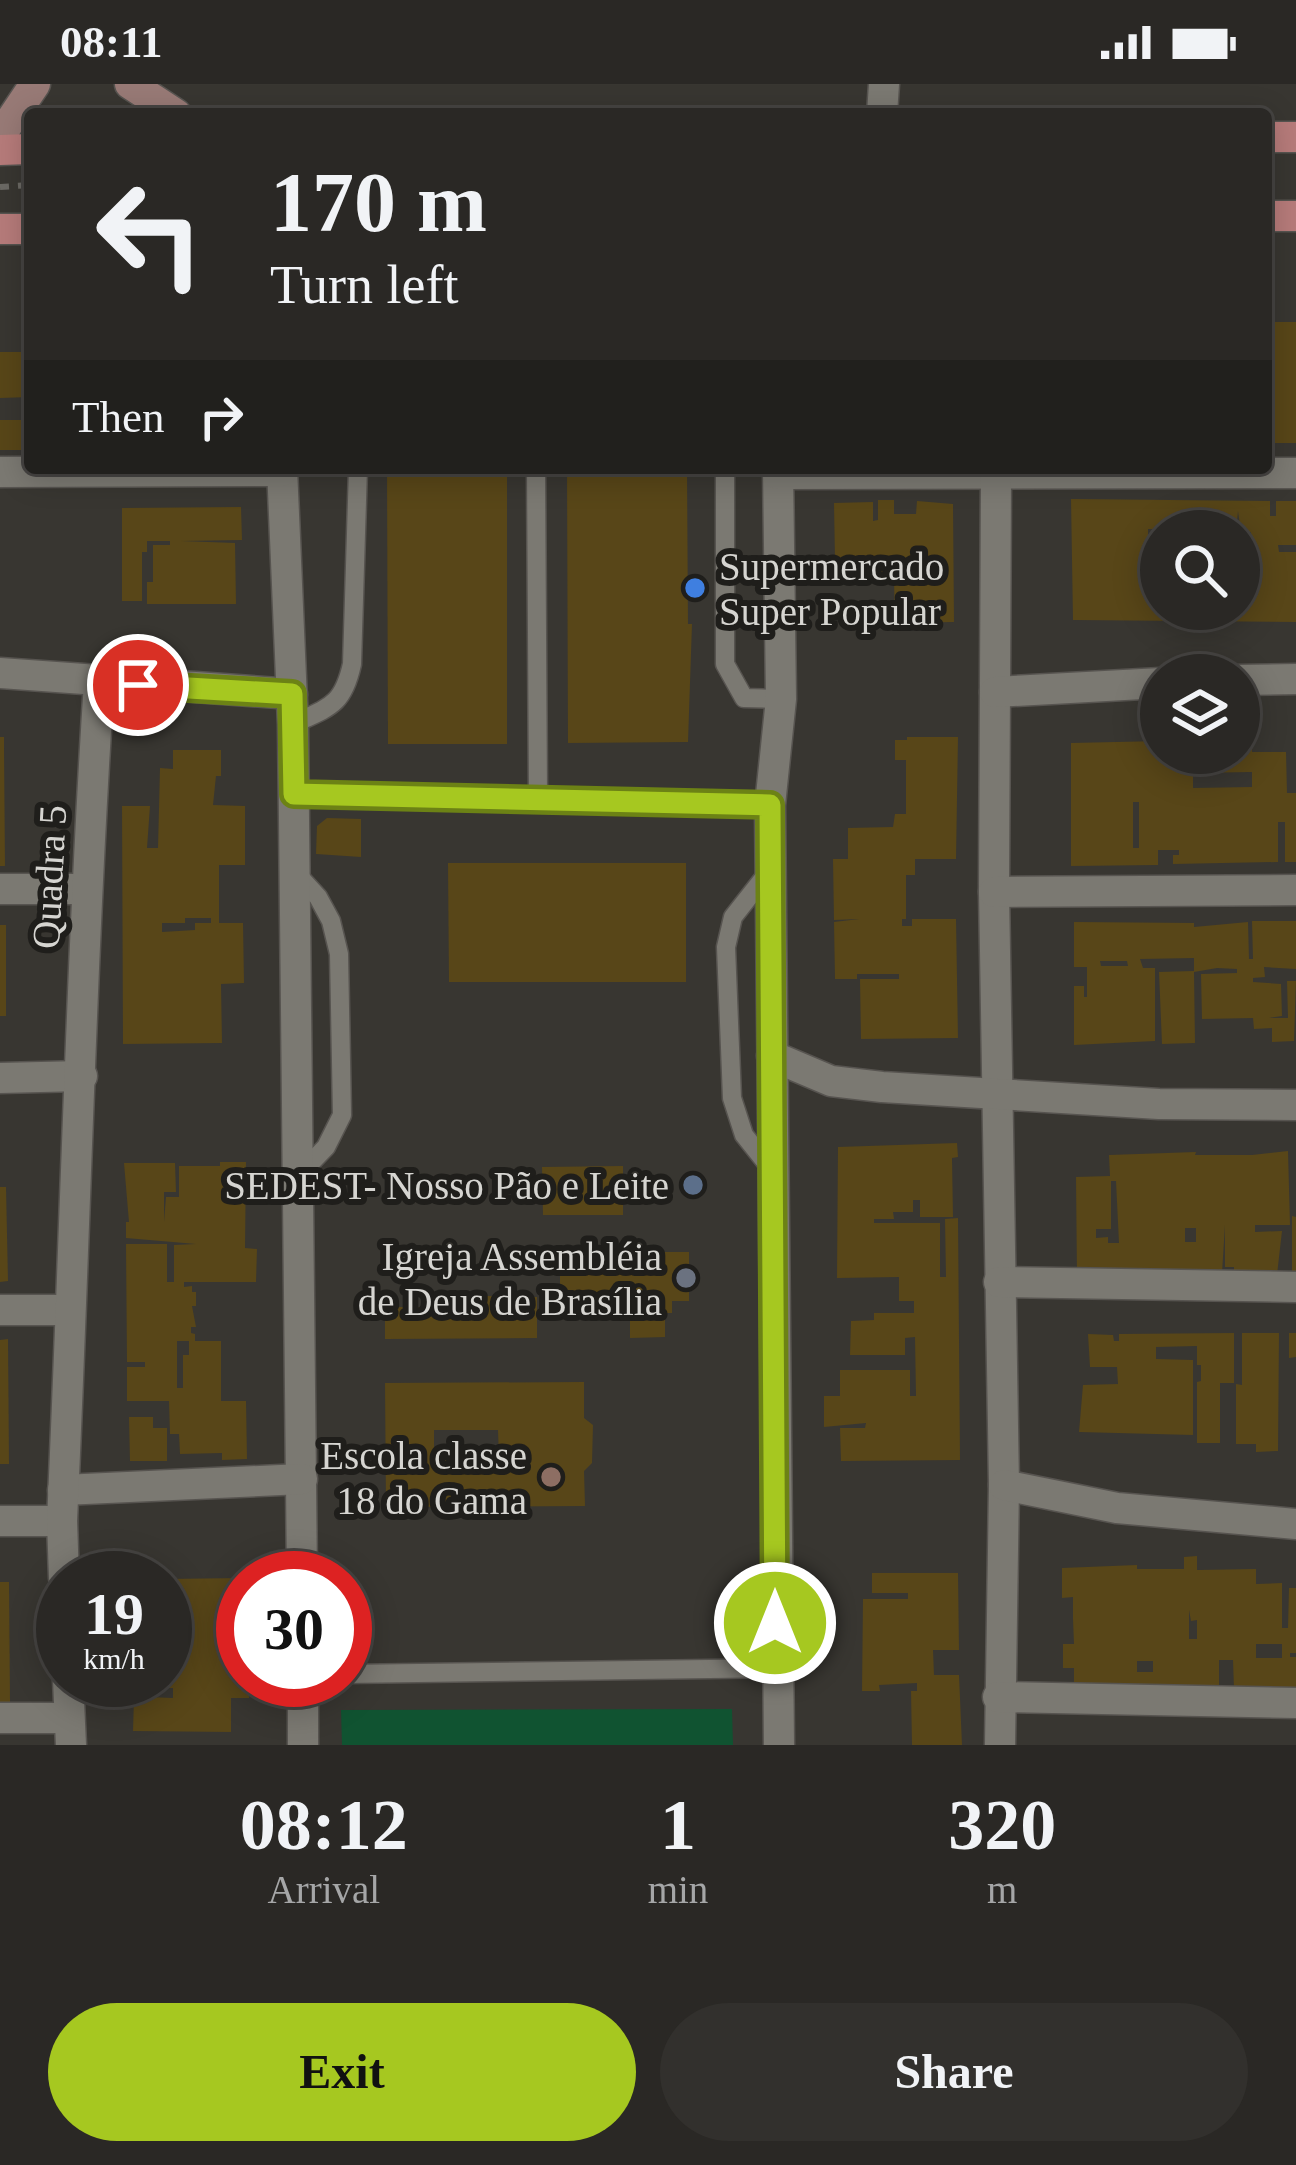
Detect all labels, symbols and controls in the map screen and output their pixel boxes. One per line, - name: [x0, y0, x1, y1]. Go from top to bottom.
- text: 08:11: [60, 17, 163, 67]
- icon: left: [72, 156, 228, 312]
- text: 170 m: [270, 156, 487, 249]
- text: Turn left: [270, 255, 459, 315]
- icon: right: [188, 384, 254, 450]
- text: Then: [72, 392, 164, 442]
- map controls: [1140, 510, 1260, 774]
- button: search: [1140, 510, 1260, 630]
- place label: Supermercado Super Popular: [719, 545, 944, 634]
- marker: Supermercado Super Popular: [682, 575, 708, 601]
- pin: [87, 634, 189, 736]
- icon: arrive: [105, 652, 171, 718]
- button: layers: [1140, 654, 1260, 774]
- street label: Quadra 5: [24, 804, 74, 950]
- place label: SEDEST- Nosso Pão e Leite: [224, 1164, 669, 1207]
- marker: SEDEST- Nosso Pão e Leite: [680, 1172, 706, 1198]
- place label: Igreja Assembléia de Deus de Brasília: [358, 1235, 662, 1323]
- marker: Igreja Assembléia de Deus de Brasília: [673, 1265, 699, 1291]
- place label: Escola classe 18 do Gama: [320, 1434, 527, 1522]
- marker: Escola classe 18 do Gama: [538, 1464, 564, 1490]
- speed limit sign: 30: [216, 1551, 372, 1707]
- position arrow: [712, 1560, 838, 1686]
- text: 19: [84, 1581, 144, 1647]
- text: km/h: [83, 1642, 145, 1675]
- text: 08:12: [240, 1785, 408, 1865]
- text: 1: [660, 1785, 696, 1865]
- text: 320: [948, 1785, 1056, 1865]
- text: Arrival: [268, 1868, 380, 1911]
- text: min: [648, 1868, 708, 1911]
- text: m: [987, 1868, 1017, 1911]
- button: Exit: [48, 2003, 636, 2141]
- button: Share: [660, 2003, 1248, 2141]

